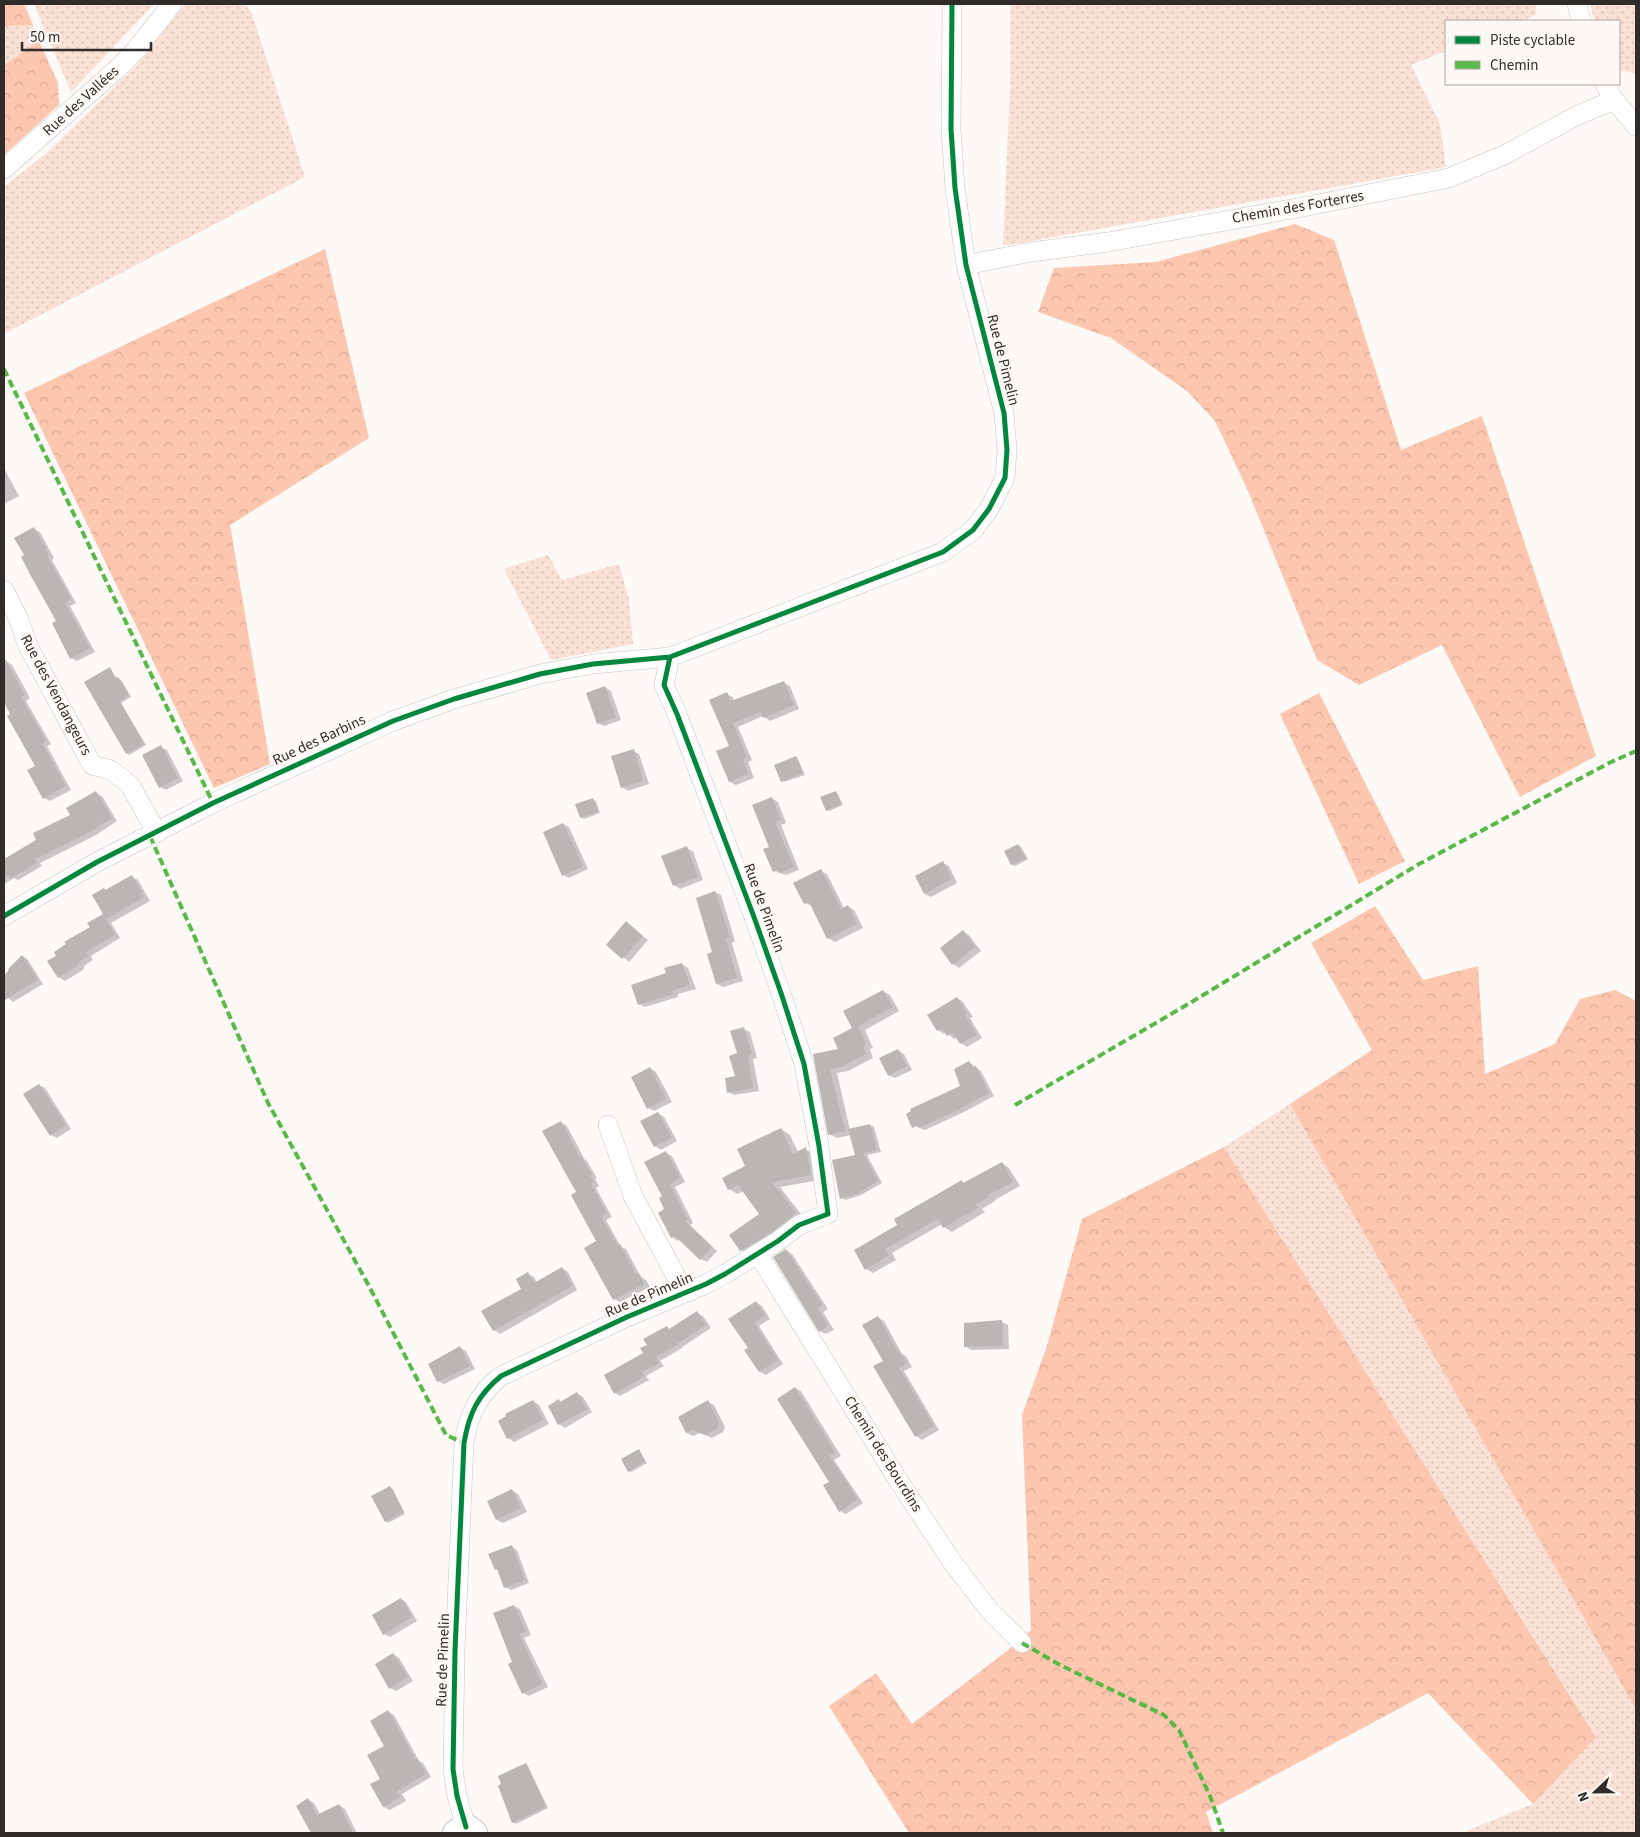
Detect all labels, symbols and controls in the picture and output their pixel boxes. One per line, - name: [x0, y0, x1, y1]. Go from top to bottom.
- scale bar: [22, 20, 151, 52]
- legend: [1445, 20, 1620, 85]
- text: 50 m: [30, 27, 60, 48]
- text: Piste cyclable: [1490, 30, 1575, 51]
- text: Chemin: [1490, 55, 1539, 76]
- street label: Rue des Vallées: [38, 61, 124, 141]
- street label: Chemin des Forterres: [1230, 185, 1366, 229]
- street label: Rue de Pimelin: [981, 312, 1025, 408]
- street label: Rue des Vendangeurs: [15, 631, 97, 759]
- street label: Rue des Barbins: [269, 709, 369, 771]
- street label: Rue de Pimelin: [738, 860, 790, 956]
- street label: Rue de Pimelin: [602, 1267, 696, 1323]
- street label: Chemin des Bourdins: [839, 1392, 927, 1516]
- street label: Rue de Pimelin: [431, 1613, 455, 1707]
- north arrow: [1570, 1767, 1620, 1817]
- text: N: [1573, 1788, 1595, 1805]

